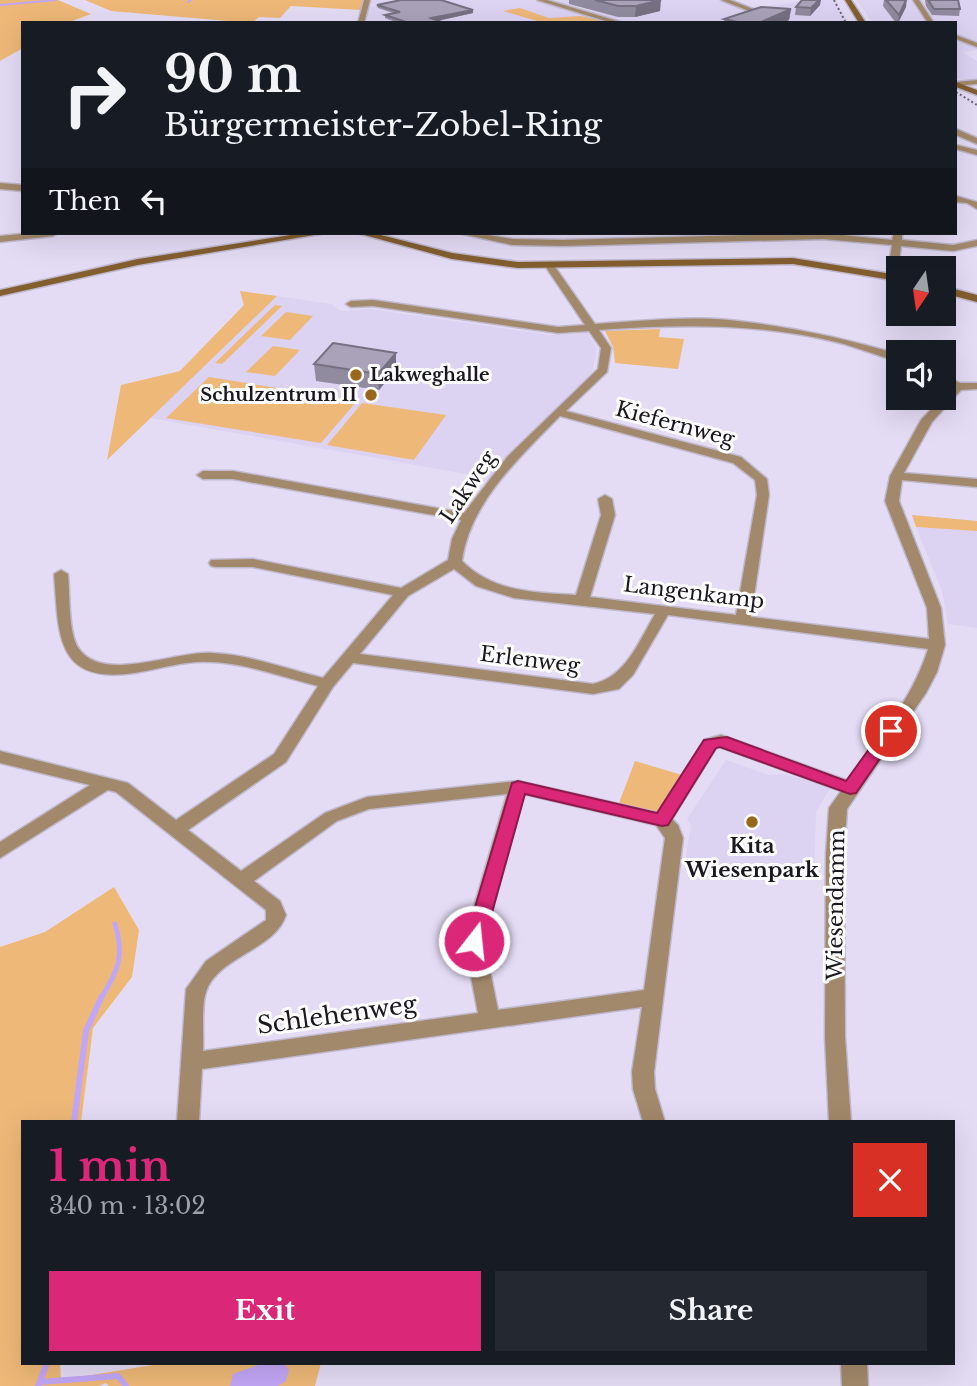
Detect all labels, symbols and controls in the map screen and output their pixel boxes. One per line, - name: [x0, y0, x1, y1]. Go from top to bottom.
- text: 90 m: [164, 44, 301, 105]
- icon: right: [49, 49, 140, 140]
- text: Bürgermeister-Zobel-Ring: [164, 105, 602, 145]
- icon: left: [135, 182, 173, 220]
- text: Then: [49, 185, 121, 217]
- north arrow: [886, 256, 956, 326]
- map controls: [886, 256, 956, 410]
- button: sound: [886, 340, 956, 410]
- place label: Lakweghalle: [370, 364, 490, 386]
- marker: Lakweghalle: [348, 367, 364, 383]
- place label: Schulzentrum II: [200, 384, 357, 406]
- marker: Schulzentrum II: [363, 387, 379, 403]
- street label: Kiefernweg: [613, 396, 738, 452]
- street label: Lakweg: [434, 445, 502, 528]
- street label: Langenkamp: [622, 571, 766, 615]
- street label: Erlenweg: [479, 641, 582, 679]
- pin: [861, 701, 921, 761]
- icon: arrive: [872, 712, 910, 750]
- marker: Kita Wiesenpark: [744, 814, 760, 830]
- street label: Wiesendamm: [822, 829, 850, 982]
- place label: Kita Wiesenpark: [684, 833, 820, 883]
- position arrow: [437, 904, 511, 978]
- street label: Schlehenweg: [255, 989, 419, 1040]
- text: 1 min: [49, 1140, 171, 1192]
- button: close: [853, 1143, 927, 1217]
- text: 340 m · 13:02: [49, 1192, 206, 1220]
- button: Exit: [49, 1271, 481, 1351]
- button: Share: [495, 1271, 927, 1351]

